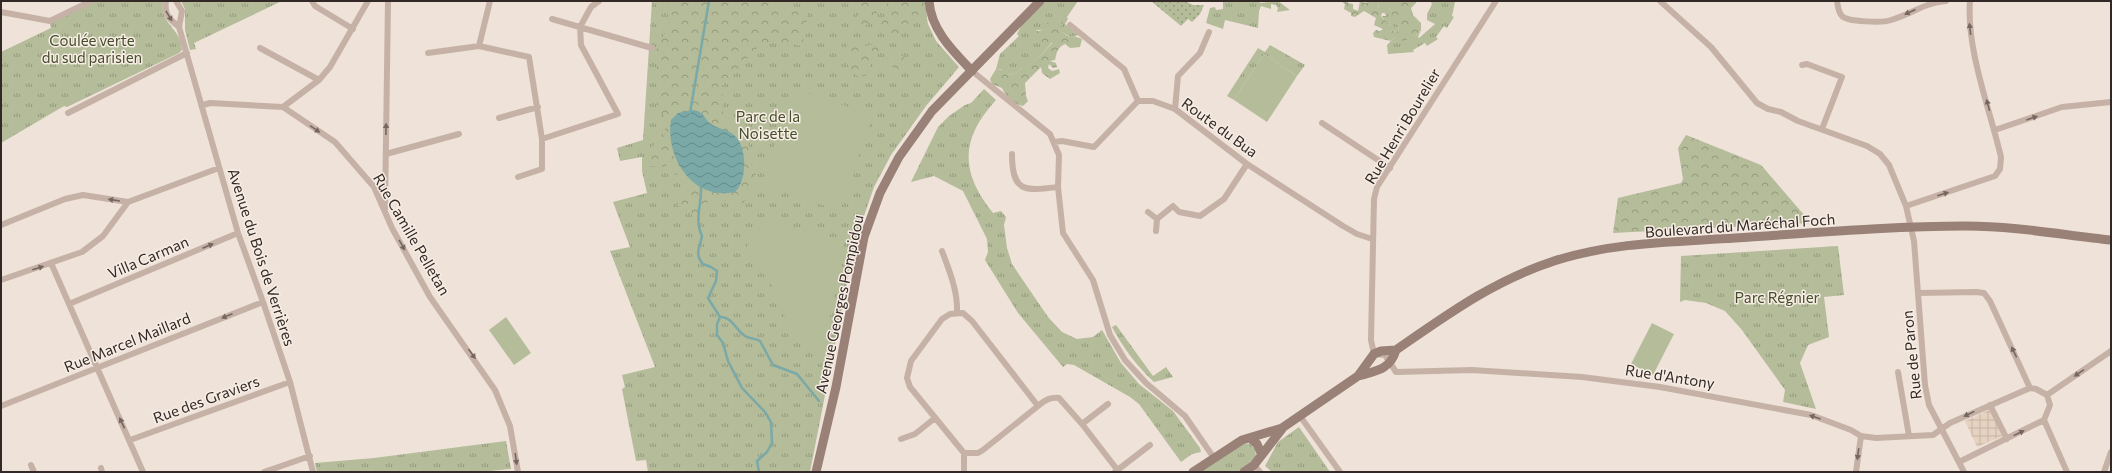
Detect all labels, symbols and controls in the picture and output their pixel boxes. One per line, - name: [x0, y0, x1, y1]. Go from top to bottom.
- one-way arrow: [1904, 9, 1915, 15]
- one-way arrow: [165, 10, 172, 21]
- one-way arrow: [1967, 23, 1973, 35]
- park label: Coulée verte du sud parisien: [42, 31, 142, 66]
- street label: Rue Henri Bourelier: [1360, 65, 1444, 187]
- street label: Route du Bua: [1178, 93, 1262, 161]
- one-way arrow: [1985, 98, 1991, 110]
- park label: Parc de la Noisette: [736, 107, 800, 142]
- one-way arrow: [2026, 115, 2038, 121]
- one-way arrow: [383, 122, 389, 135]
- one-way arrow: [310, 125, 321, 133]
- street label: Avenue du Bois de Verrières: [225, 166, 299, 348]
- street label: Rue Camille Pelletan: [370, 170, 454, 298]
- one-way arrow: [1937, 191, 1949, 197]
- one-way arrow: [108, 197, 120, 203]
- street label: Boulevard du Maréchal Foch: [1644, 209, 1836, 241]
- street label: Avenue Georges Pompidou: [811, 213, 867, 395]
- street label: Villa Carman: [105, 232, 191, 282]
- one-way arrow: [398, 239, 405, 251]
- one-way arrow: [203, 243, 214, 249]
- one-way arrow: [32, 264, 44, 270]
- park label: Parc Régnier: [1734, 288, 1820, 306]
- street label: Rue Marcel Maillard: [61, 308, 193, 376]
- street label: Rue de Paron: [1897, 310, 1925, 400]
- one-way arrow: [221, 314, 233, 320]
- one-way arrow: [2011, 347, 2017, 358]
- one-way arrow: [467, 349, 476, 360]
- street label: Rue d'Antony: [1624, 360, 1716, 392]
- one-way arrow: [2074, 369, 2084, 377]
- street label: Rue des Graviers: [150, 371, 262, 427]
- one-way arrow: [1963, 411, 1974, 417]
- one-way arrow: [1808, 413, 1820, 419]
- one-way arrow: [119, 418, 125, 429]
- one-way arrow: [2014, 430, 2025, 436]
- one-way arrow: [1855, 448, 1861, 460]
- one-way arrow: [513, 453, 519, 465]

